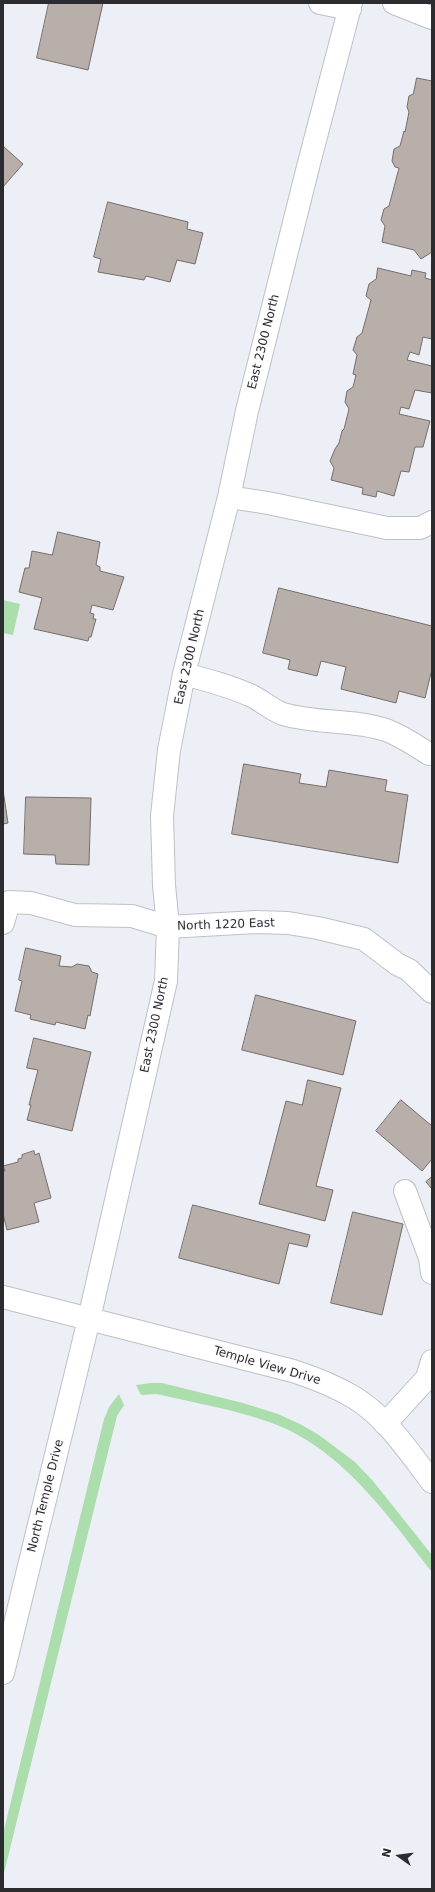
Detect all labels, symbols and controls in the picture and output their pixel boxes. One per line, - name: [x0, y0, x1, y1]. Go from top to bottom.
- street label: East 2300 North: [245, 293, 283, 391]
- street label: East 2300 North: [172, 608, 208, 706]
- street label: North 1220 East: [177, 916, 275, 934]
- street label: East 2300 North: [138, 976, 172, 1074]
- street label: Temple View Drive: [212, 1344, 322, 1388]
- street label: North Temple Drive: [25, 1438, 67, 1554]
- north arrow: [379, 1836, 419, 1876]
- text: N: [379, 1847, 394, 1859]

